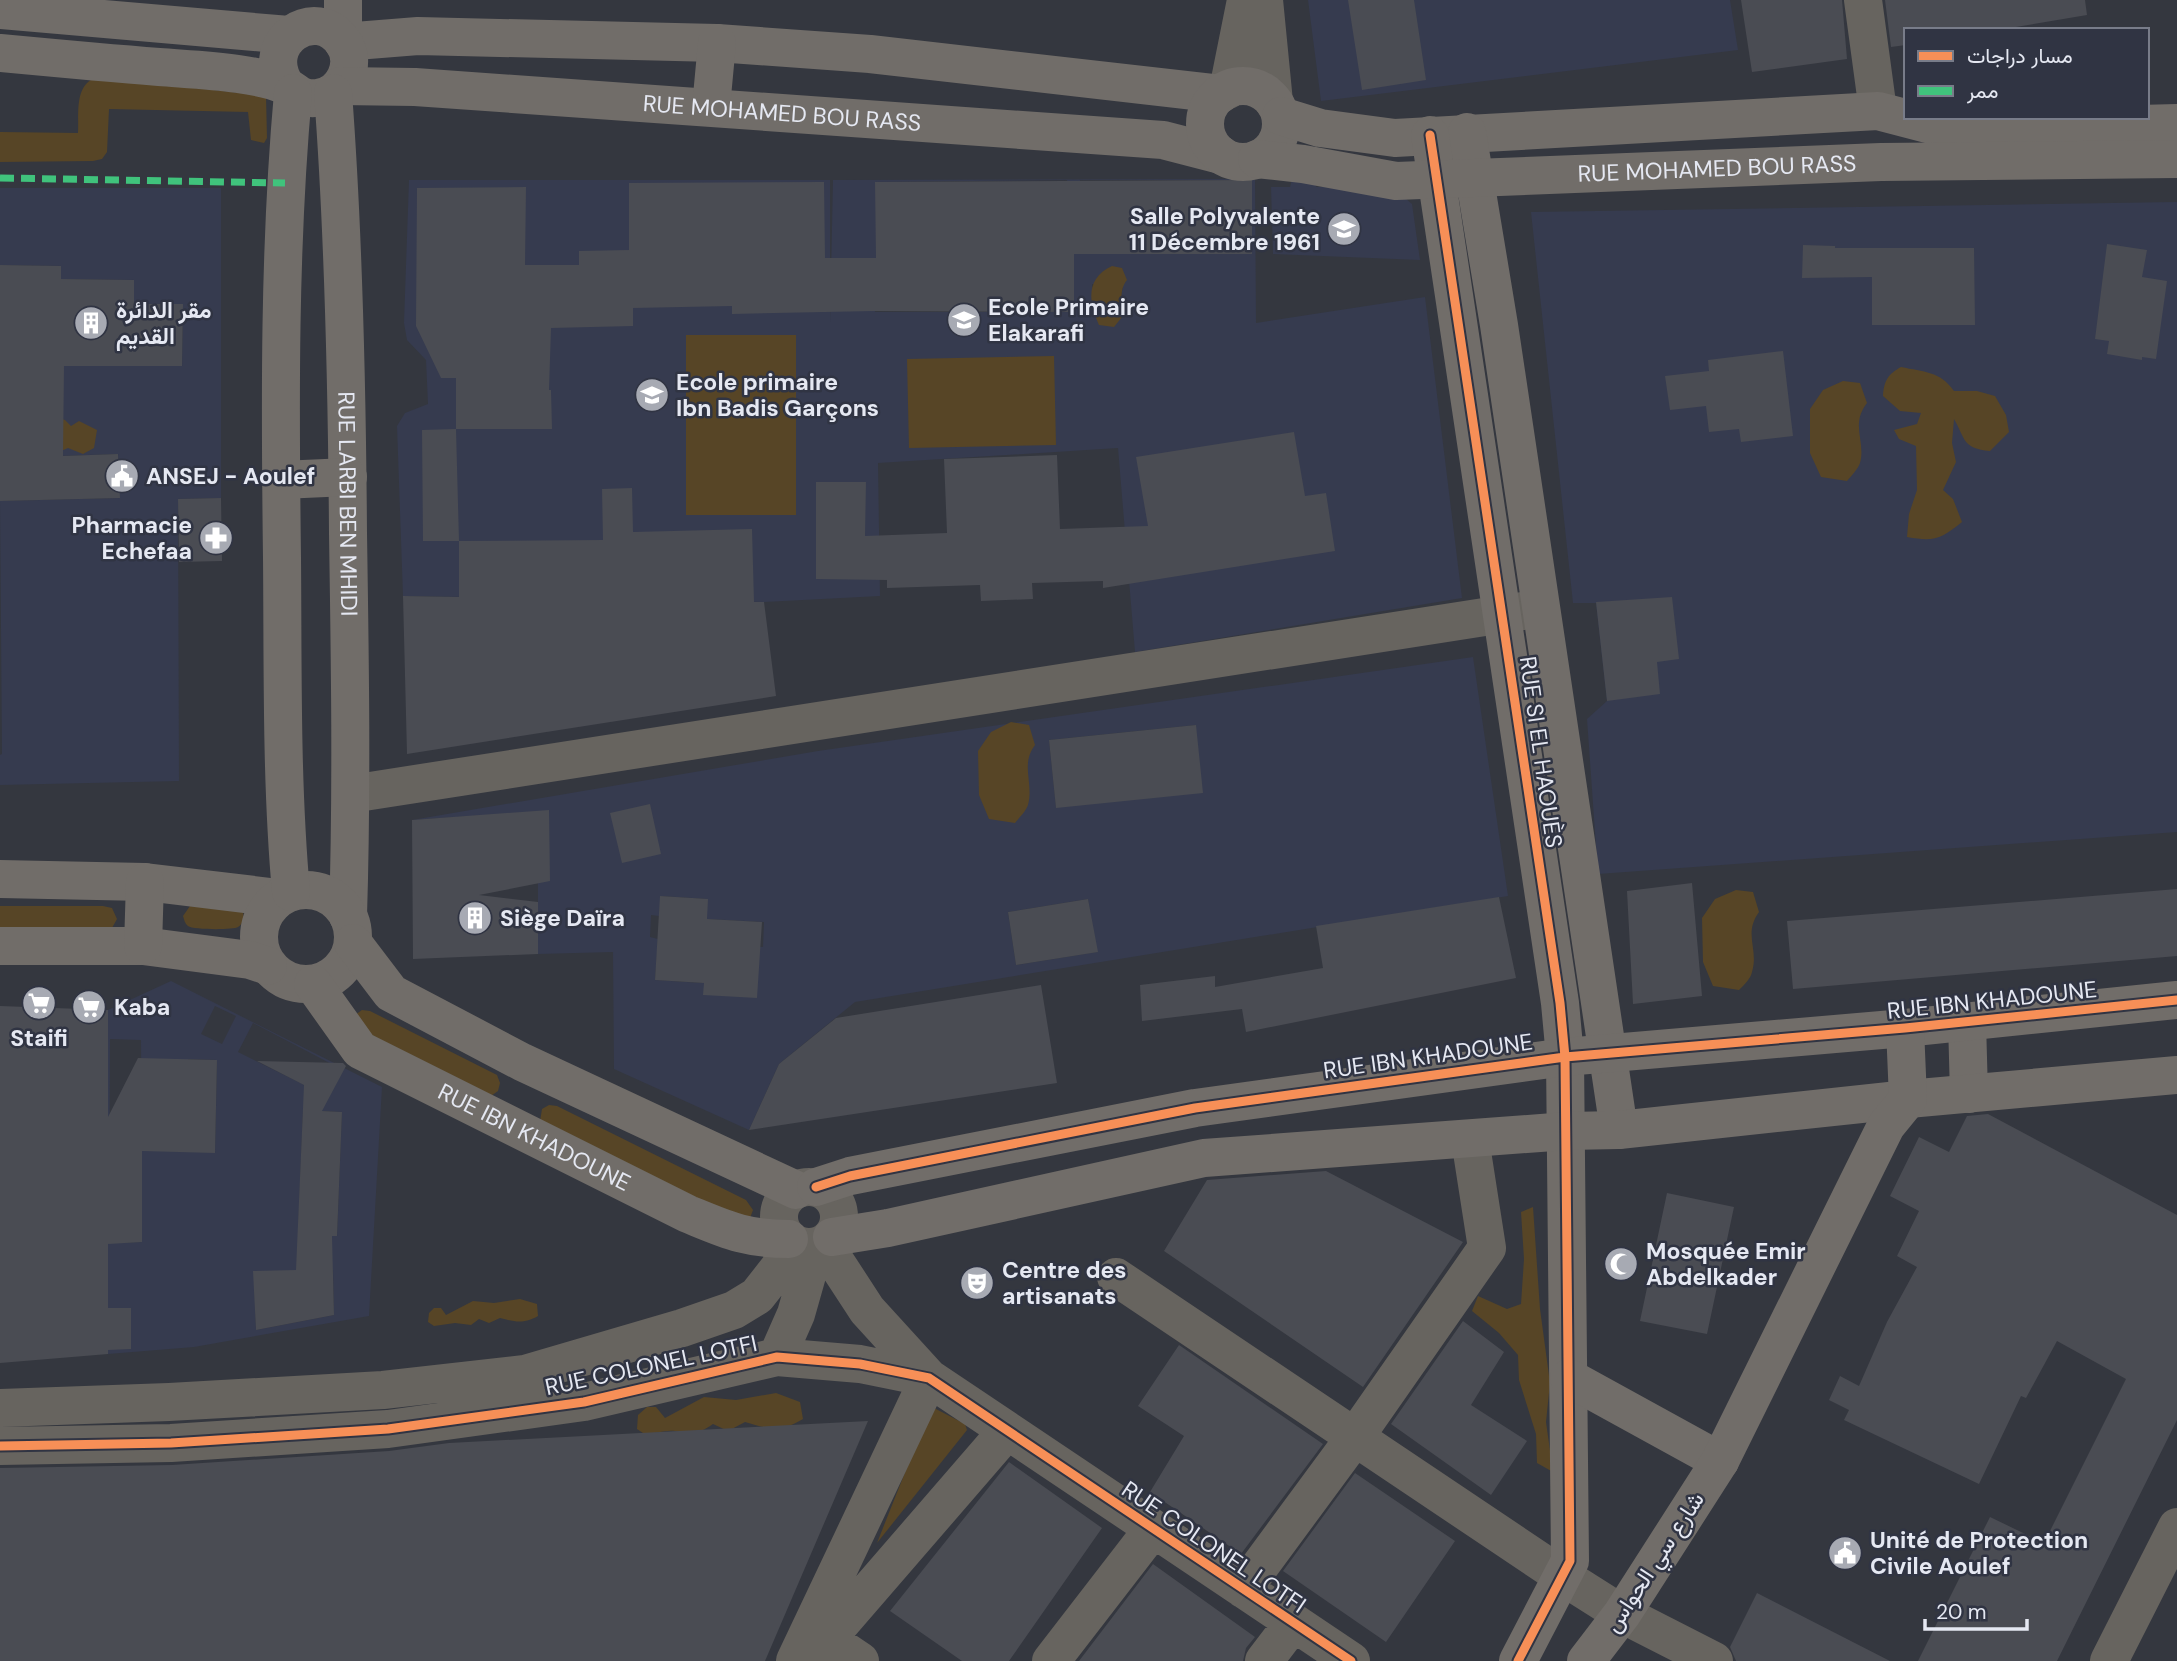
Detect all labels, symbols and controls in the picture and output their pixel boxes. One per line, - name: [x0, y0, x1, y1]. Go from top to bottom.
- legend: [1904, 28, 2149, 119]
- text: مسار دراجات: [1967, 42, 2073, 70]
- text: ممر: [1966, 77, 1998, 105]
- street label: RUE MOHAMED BOU RASS: [642, 88, 922, 138]
- street label: RUE MOHAMED BOU RASS: [1577, 148, 1857, 189]
- place label: Salle Polyvalente 11 Décembre 1961: [1129, 201, 1320, 257]
- school or university icon: Salle Polyvalente 11 Décembre 1961: [1325, 210, 1363, 248]
- place label: Ecole Primaire Elakarafi: [988, 292, 1149, 348]
- place label: مقر الدائرة القديم: [116, 295, 212, 351]
- school or university icon: Ecole Primaire Elakarafi: [945, 301, 983, 339]
- building icon: مقر الدائرة القديم: [72, 304, 110, 342]
- place label: Ecole primaire Ibn Badis Garçons: [676, 367, 879, 423]
- school or university icon: Ecole primaire Ibn Badis Garçons: [633, 376, 671, 414]
- street label: RUE LARBI BEN MHIDI: [331, 391, 364, 616]
- public building icon: ANSEJ - Aoulef: [103, 457, 141, 495]
- place label: ANSEJ - Aoulef: [146, 461, 315, 491]
- place label: Pharmacie Echefaa: [72, 510, 192, 566]
- pharmacy icon: Pharmacie Echefaa: [197, 519, 235, 557]
- street label: RUE SI EL HAOUÈS: [1513, 654, 1569, 850]
- building icon: Siège Daïra: [456, 899, 494, 937]
- place label: Siège Daïra: [500, 903, 625, 933]
- street label: RUE IBN KHADOUNE: [1885, 974, 2099, 1026]
- supermarket icon: Staifi: [20, 984, 58, 1022]
- supermarket icon: Kaba: [70, 988, 108, 1026]
- place label: Kaba: [114, 992, 170, 1022]
- place label: Staifi: [10, 1023, 68, 1053]
- street label: RUE IBN KHADOUNE: [1321, 1026, 1535, 1086]
- street label: RUE IBN KHADOUNE: [433, 1077, 636, 1198]
- place label: Mosquée Emir Abdelkader: [1646, 1236, 1806, 1292]
- mosque icon: Mosquée Emir Abdelkader: [1602, 1245, 1640, 1283]
- place label: Centre des artisanats: [1002, 1255, 1127, 1311]
- theatre icon: Centre des artisanats: [958, 1264, 996, 1302]
- street label: RUE COLONEL LOTFI: [542, 1328, 760, 1402]
- street label: RUE COLONEL LOTFI: [1116, 1474, 1312, 1620]
- street label: شارع سي الحواس: [1597, 1486, 1714, 1640]
- place label: Unité de Protection Civile Aoulef: [1870, 1525, 2088, 1581]
- public building icon: Unité de Protection Civile Aoulef: [1826, 1534, 1864, 1572]
- scale bar: [1925, 1588, 2026, 1632]
- text: 20 m: [1936, 1598, 1987, 1626]

